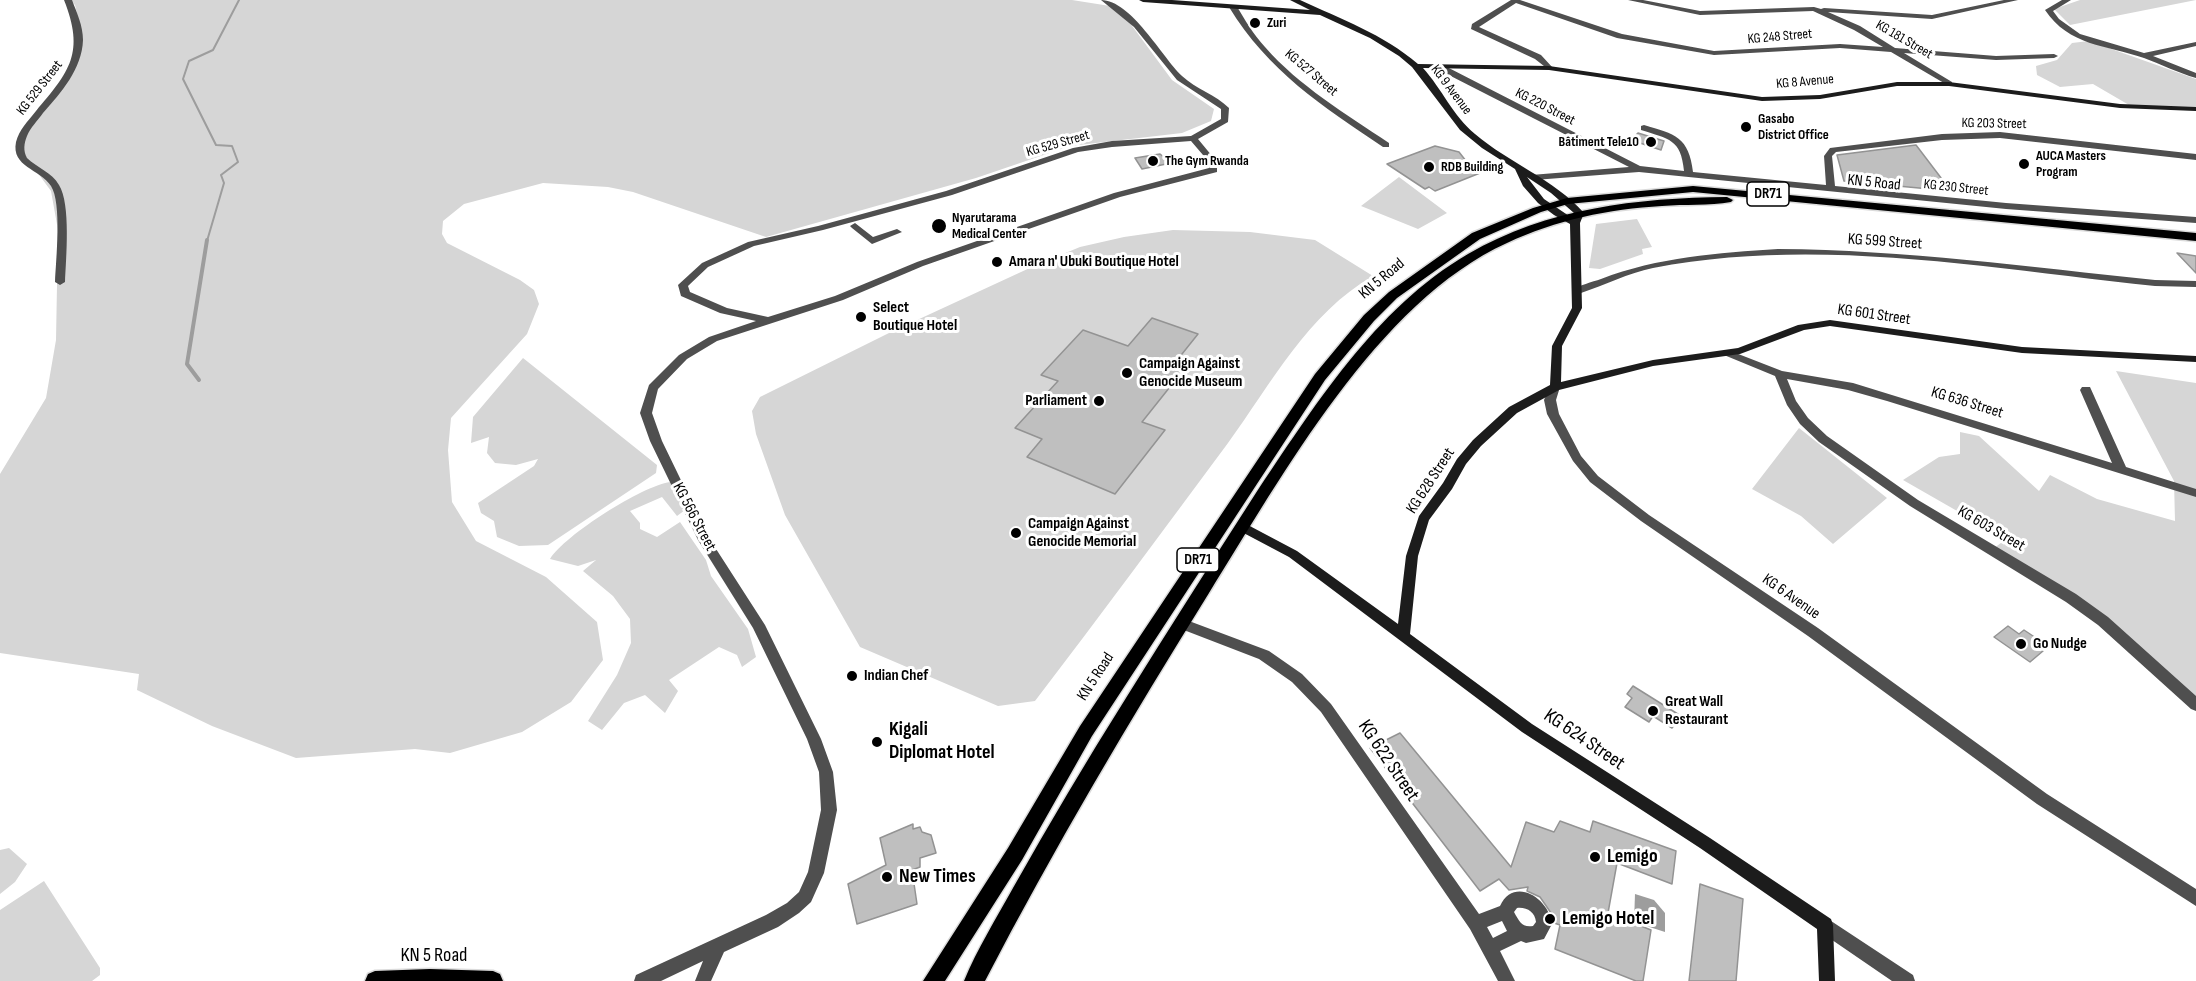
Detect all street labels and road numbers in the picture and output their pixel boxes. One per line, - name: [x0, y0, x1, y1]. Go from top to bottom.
- street label: KG 181 Street: [1872, 17, 1936, 63]
- street label: KG 248 Street: [1747, 26, 1813, 48]
- street label: KG 527 Street: [1281, 46, 1341, 100]
- street label: KG 529 Street: [13, 57, 67, 119]
- street label: KG 9 Avenue: [1427, 62, 1475, 118]
- street label: KG 8 Avenue: [1775, 71, 1835, 93]
- street label: KG 220 Street: [1512, 85, 1578, 129]
- street label: KG 203 Street: [1961, 115, 2027, 133]
- street label: KG 529 Street: [1025, 127, 1091, 161]
- street label: KN 5 Road: [1846, 171, 1902, 195]
- street label: KG 230 Street: [1923, 176, 1989, 200]
- road number: DR71: [1747, 182, 1789, 206]
- street label: KG 599 Street: [1847, 230, 1923, 254]
- street label: KN 5 Road: [1355, 254, 1409, 304]
- street label: KG 601 Street: [1836, 300, 1912, 330]
- street label: KG 636 Street: [1929, 383, 2005, 423]
- street label: KG 628 Street: [1403, 444, 1459, 518]
- street label: KG 566 Street: [668, 480, 720, 554]
- street label: KG 603 Street: [1954, 502, 2028, 556]
- road number: DR71: [1177, 548, 1219, 572]
- street label: KG 6 Avenue: [1758, 570, 1824, 624]
- street label: KN 5 Road: [1073, 649, 1119, 705]
- street label: KG 624 Street: [1539, 704, 1629, 776]
- street label: KG 622 Street: [1352, 716, 1424, 806]
- street label: KN 5 Road: [401, 944, 467, 968]

